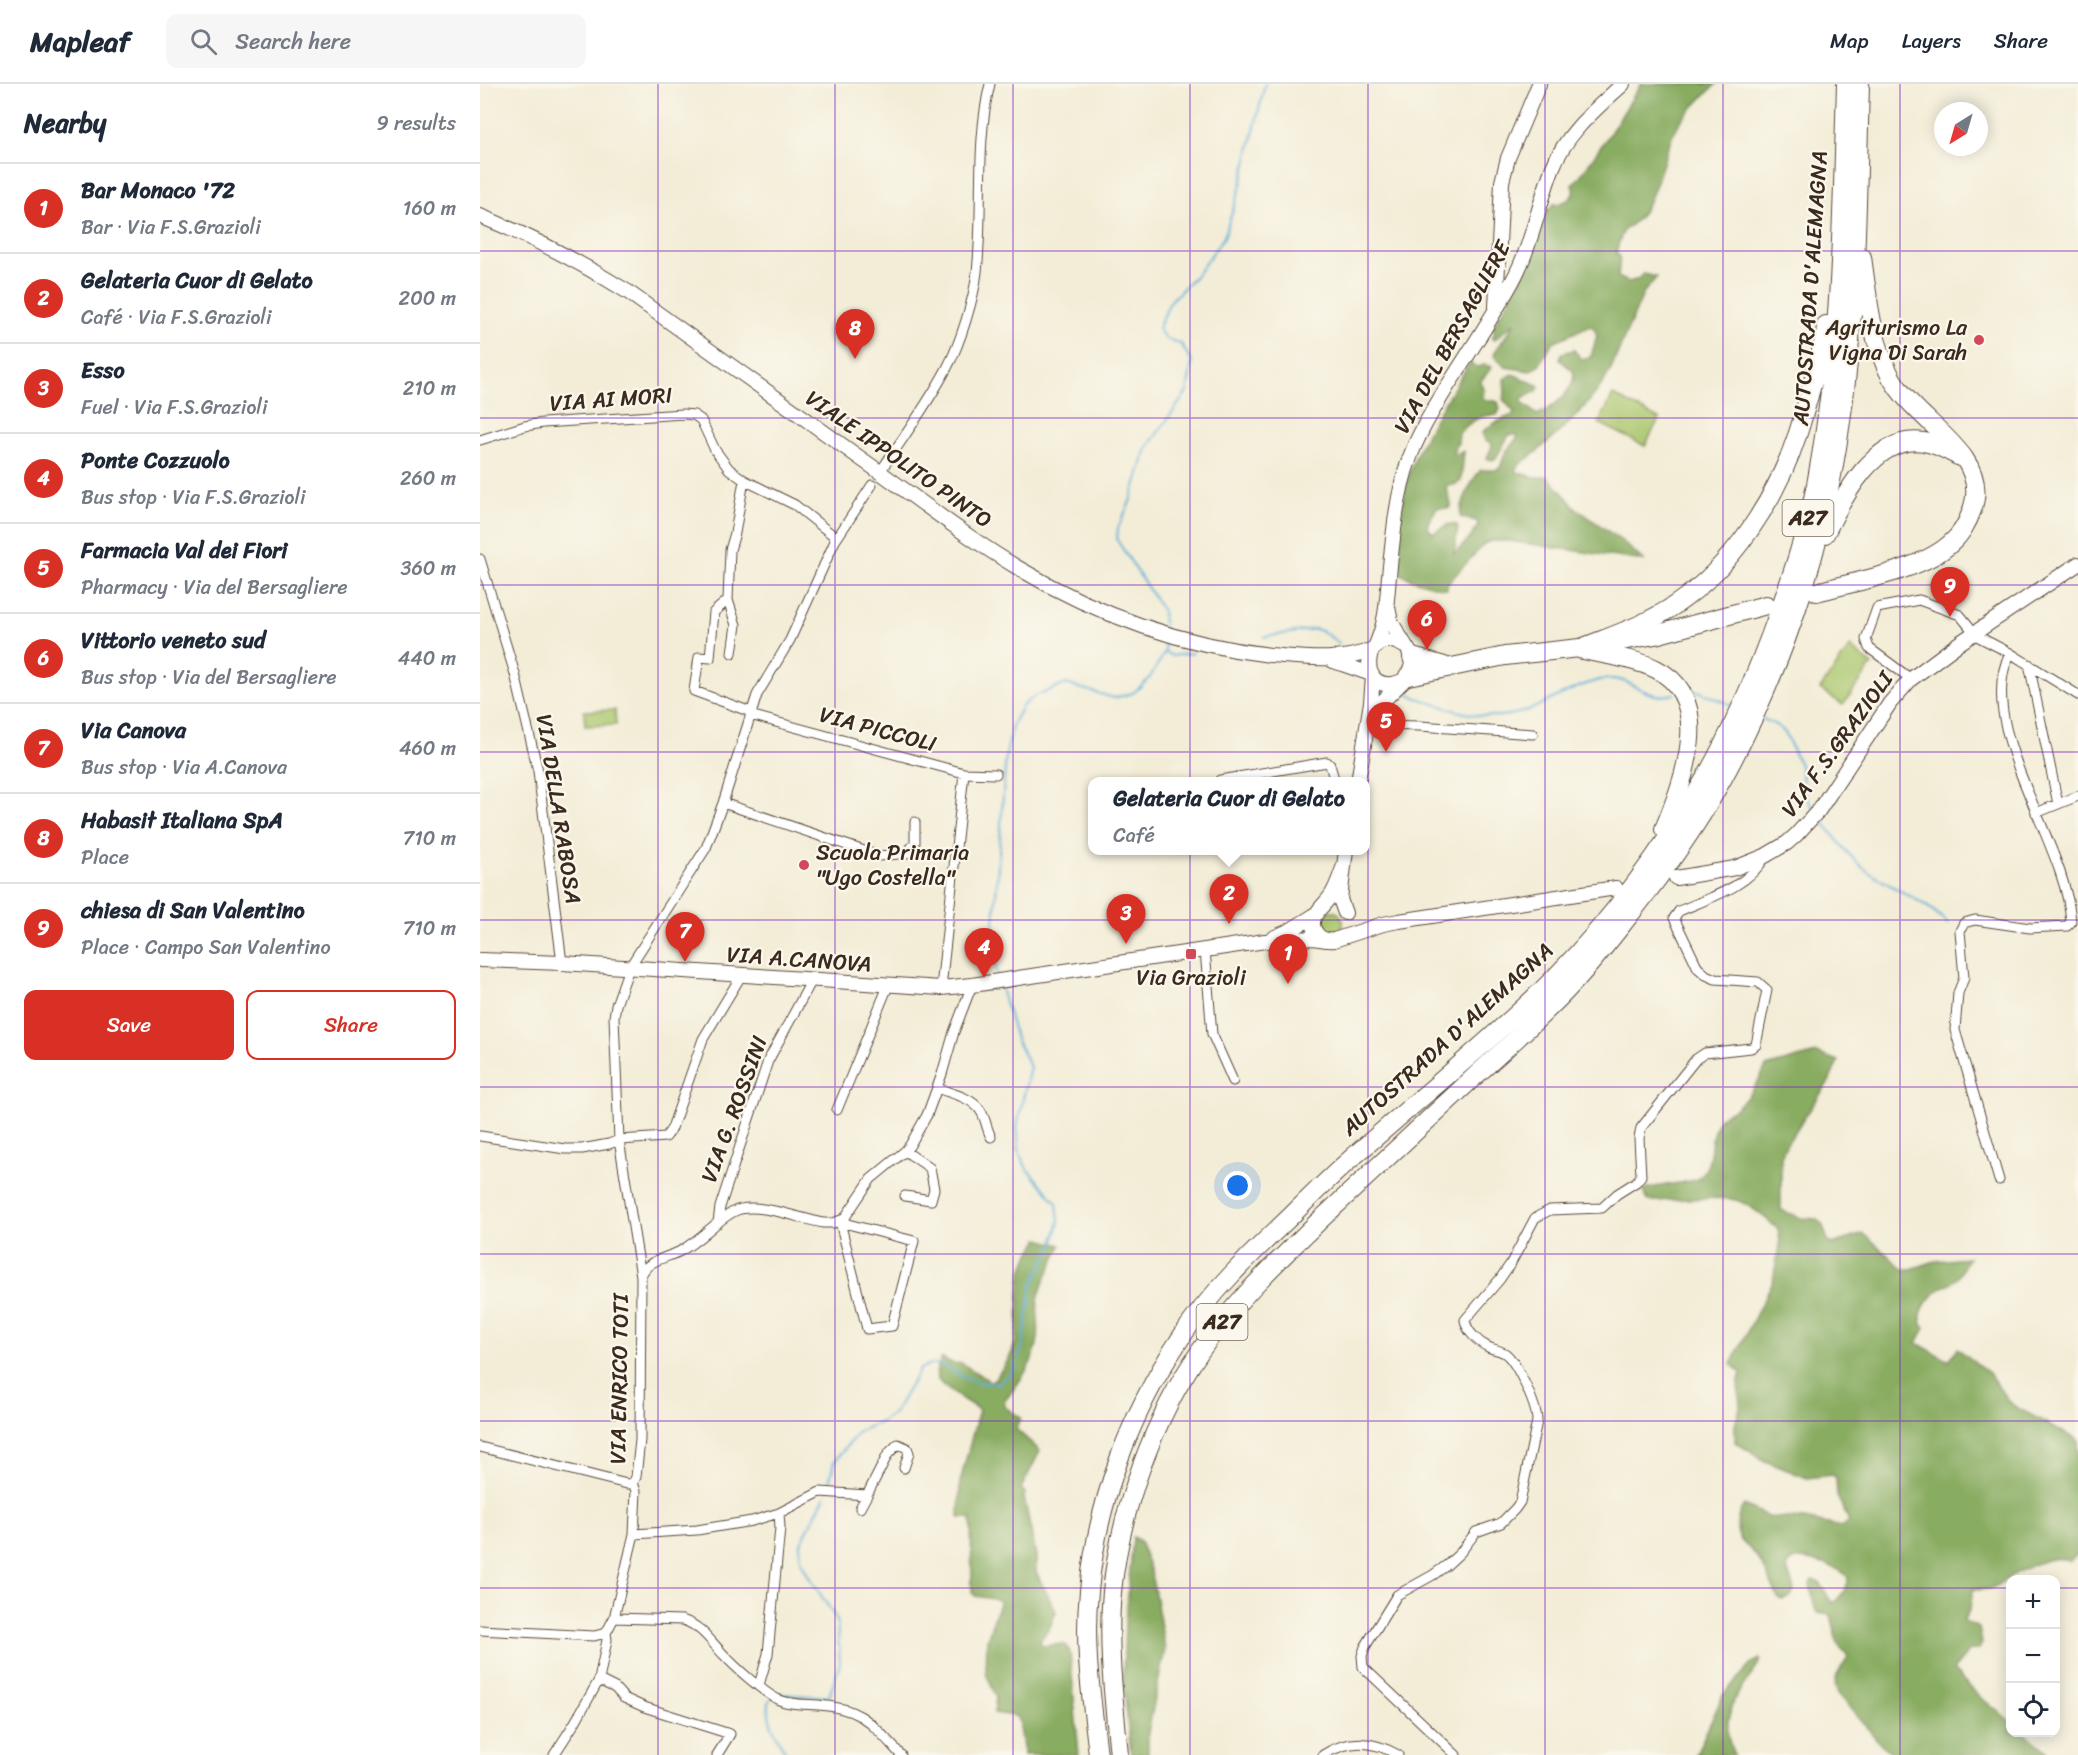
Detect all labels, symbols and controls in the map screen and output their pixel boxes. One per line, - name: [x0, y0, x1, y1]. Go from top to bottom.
- search box: [166, 14, 586, 68]
- text: Mapleaf: [30, 17, 130, 66]
- text: Search here: [235, 22, 351, 61]
- text: Map: [1830, 22, 1869, 60]
- text: Layers: [1902, 22, 1961, 60]
- text: Share: [1994, 22, 2048, 60]
- icon: search: [187, 25, 220, 58]
- text: Nearby: [24, 100, 106, 146]
- north arrow: [1934, 102, 1988, 156]
- text: 9 results: [376, 106, 456, 141]
- street label: AUTOSTRADA D'ALEMAGNA: [1781, 149, 1839, 428]
- text: Bar Monaco '72: [81, 171, 235, 210]
- text: 1: [39, 191, 48, 226]
- text: 160 m: [403, 191, 456, 226]
- text: Bar · Via F.S.Grazioli: [81, 210, 261, 245]
- street label: VIA DEL BERSAGLIERE: [1383, 232, 1522, 441]
- text: Gelateria Cuor di Gelato: [81, 261, 313, 300]
- text: 2: [38, 281, 49, 316]
- text: 200 m: [399, 281, 456, 316]
- text: Café · Via F.S.Grazioli: [81, 300, 272, 335]
- place label: Agriturismo La Vigna Di Sarah: [1824, 308, 1968, 372]
- pin: 8: [836, 310, 874, 359]
- marker: Agriturismo La Vigna Di Sarah: [1972, 333, 1986, 347]
- text: Esso: [81, 351, 125, 390]
- text: 3: [38, 371, 49, 406]
- text: 210 m: [403, 371, 456, 406]
- street label: VIA AI MORI: [548, 375, 674, 423]
- street label: VIALE IPPOLITO PINTO: [797, 379, 1001, 539]
- text: Fuel · Via F.S.Grazioli: [81, 390, 268, 425]
- text: Ponte Cozzuolo: [81, 441, 230, 480]
- text: 4: [37, 461, 50, 496]
- text: 260 m: [400, 461, 456, 496]
- text: Bus stop · Via F.S.Grazioli: [81, 480, 306, 515]
- road number: A27: [1782, 500, 1834, 536]
- text: Farmacia Val dei Fiori: [81, 531, 287, 570]
- text: 5: [37, 551, 50, 586]
- text: 360 m: [400, 551, 456, 586]
- pin: 9: [1930, 568, 1970, 617]
- text: Pharmacy · Via del Bersagliere: [81, 570, 348, 605]
- pin: 6: [1408, 600, 1446, 650]
- text: Vittorio veneto sud: [81, 621, 266, 660]
- text: 6: [38, 641, 49, 676]
- text: 440 m: [398, 641, 456, 676]
- text: Bus stop · Via del Bersagliere: [81, 660, 337, 695]
- street label: VIA F.S.GRAZIOLI: [1770, 662, 1904, 825]
- street label: VIA PICCOLI: [815, 695, 941, 763]
- pin: 5: [1366, 702, 1406, 752]
- text: Via Canova: [81, 711, 186, 750]
- street label: VIA DELLA RABOSA: [525, 711, 593, 907]
- text: 7: [38, 731, 49, 766]
- text: 460 m: [399, 731, 456, 766]
- text: Bus stop · Via A.Canova: [81, 750, 287, 785]
- popup: [1088, 777, 1370, 855]
- text: Gelateria Cuor di Gelato: [1113, 779, 1345, 818]
- text: Habasit Italiana SpA: [81, 801, 283, 840]
- text: Café: [1113, 818, 1155, 853]
- text: 8: [37, 821, 50, 856]
- text: 710 m: [403, 821, 456, 856]
- place label: Scuola Primaria "Ugo Costella": [816, 833, 969, 897]
- text: Place: [81, 840, 129, 875]
- marker: Scuola Primaria "Ugo Costella": [797, 858, 811, 872]
- pin: 2: [1210, 874, 1248, 924]
- text: chiesa di San Valentino: [81, 891, 305, 930]
- pin: 3: [1106, 894, 1146, 944]
- text: 9: [37, 911, 50, 946]
- text: 710 m: [403, 911, 456, 946]
- pin: 7: [666, 912, 704, 962]
- pin: 4: [964, 928, 1004, 978]
- text: Place · Campo San Valentino: [81, 930, 331, 965]
- street label: AUTOSTRADA D'ALEMAGNA: [1331, 932, 1562, 1146]
- pin: 1: [1268, 934, 1308, 984]
- street label: VIA A.CANOVA: [725, 935, 873, 983]
- marker: Via Grazioli: [1184, 947, 1198, 961]
- place label: Via Grazioli: [1136, 958, 1247, 997]
- button: Save: [24, 990, 234, 1060]
- button: Share: [246, 990, 456, 1060]
- street label: VIA G. ROSSINI: [689, 1030, 779, 1188]
- your location: [1223, 1171, 1252, 1200]
- street label: VIA ENRICO TOTI: [598, 1292, 640, 1465]
- road number: A27: [1196, 1304, 1248, 1340]
- map controls: [2006, 1575, 2060, 1737]
- button: +: [2006, 1575, 2060, 1629]
- button: −: [2006, 1629, 2060, 1683]
- button: locate: [2006, 1683, 2060, 1737]

